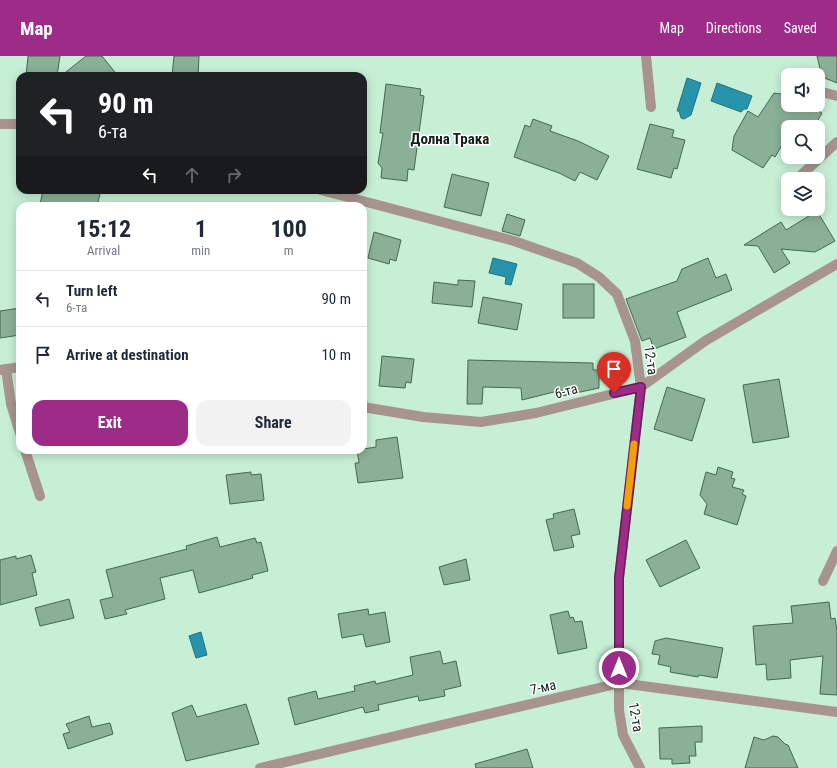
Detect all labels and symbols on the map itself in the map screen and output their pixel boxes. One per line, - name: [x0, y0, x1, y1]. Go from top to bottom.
- district label: Долна Трака: [411, 130, 489, 148]
- street label: 12-та: [641, 344, 661, 376]
- pin: [597, 352, 631, 393]
- street label: 6-та: [553, 380, 579, 402]
- position arrow: [598, 647, 640, 689]
- street label: 7-ма: [528, 676, 558, 698]
- street label: 12-та: [626, 701, 646, 733]

